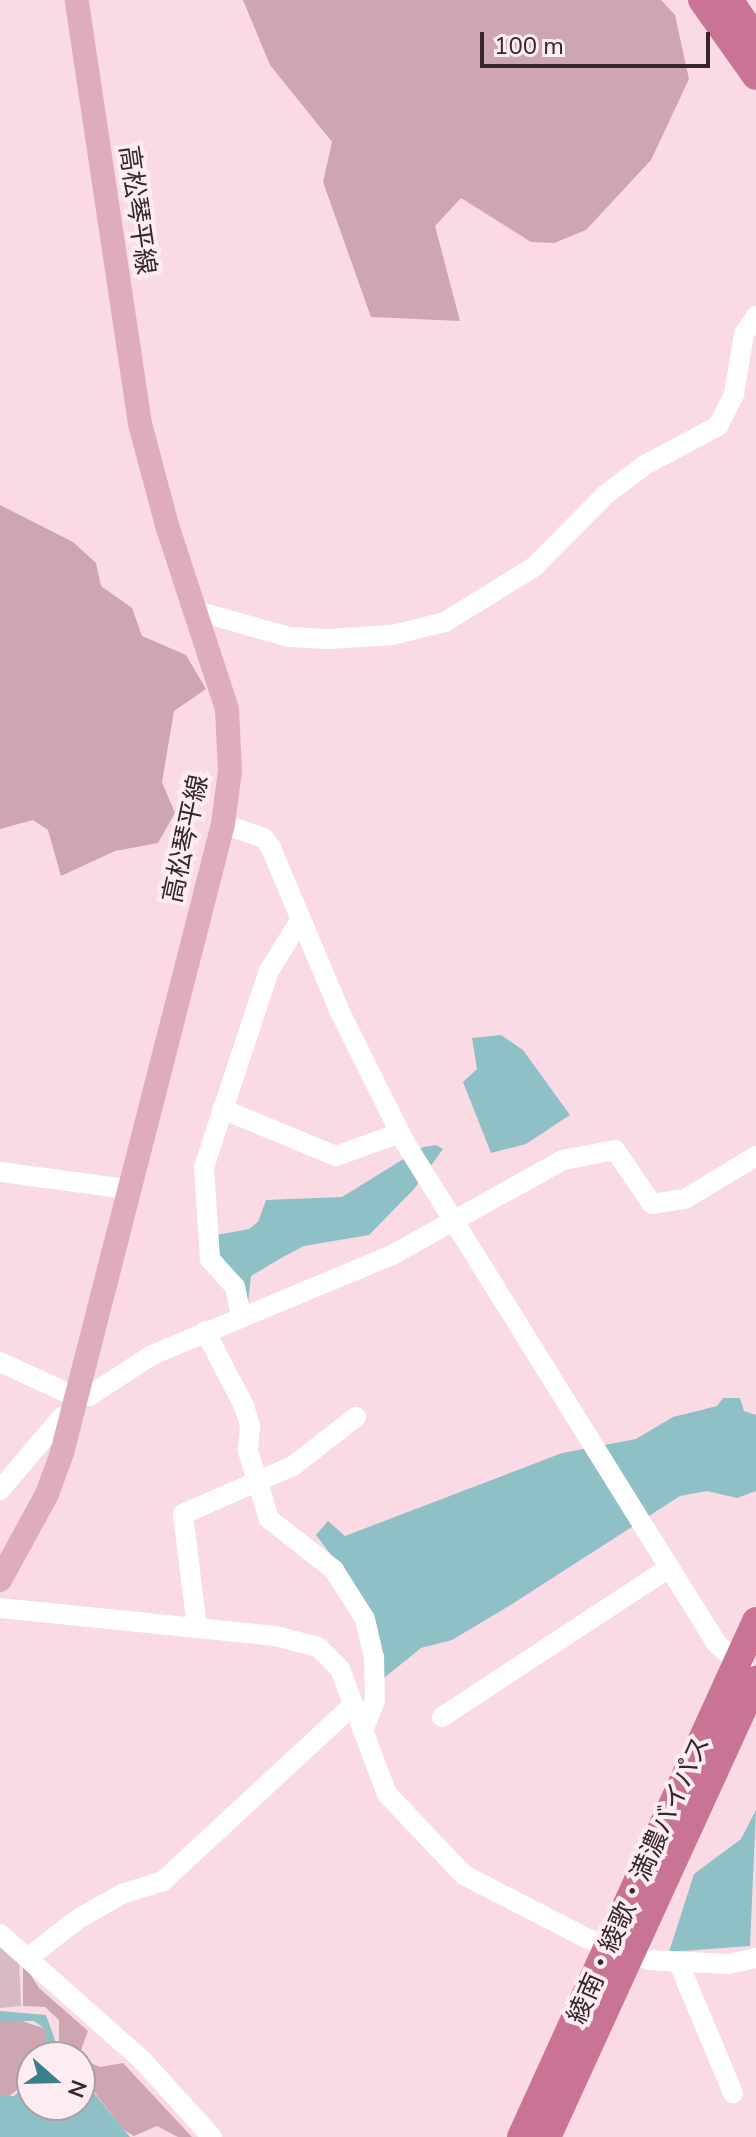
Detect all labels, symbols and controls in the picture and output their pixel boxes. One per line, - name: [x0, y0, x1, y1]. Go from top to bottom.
- scale bar: [484, 16, 714, 66]
- text: 100 m: [494, 30, 564, 62]
- street label: 高松琴平線: [113, 143, 161, 277]
- street label: 高松琴平線: [157, 772, 215, 906]
- street label: 綾南・綾歌・満濃バイパス: [561, 1731, 717, 2029]
- north arrow: [16, 2041, 96, 2121]
- text: N: [60, 2076, 94, 2101]

